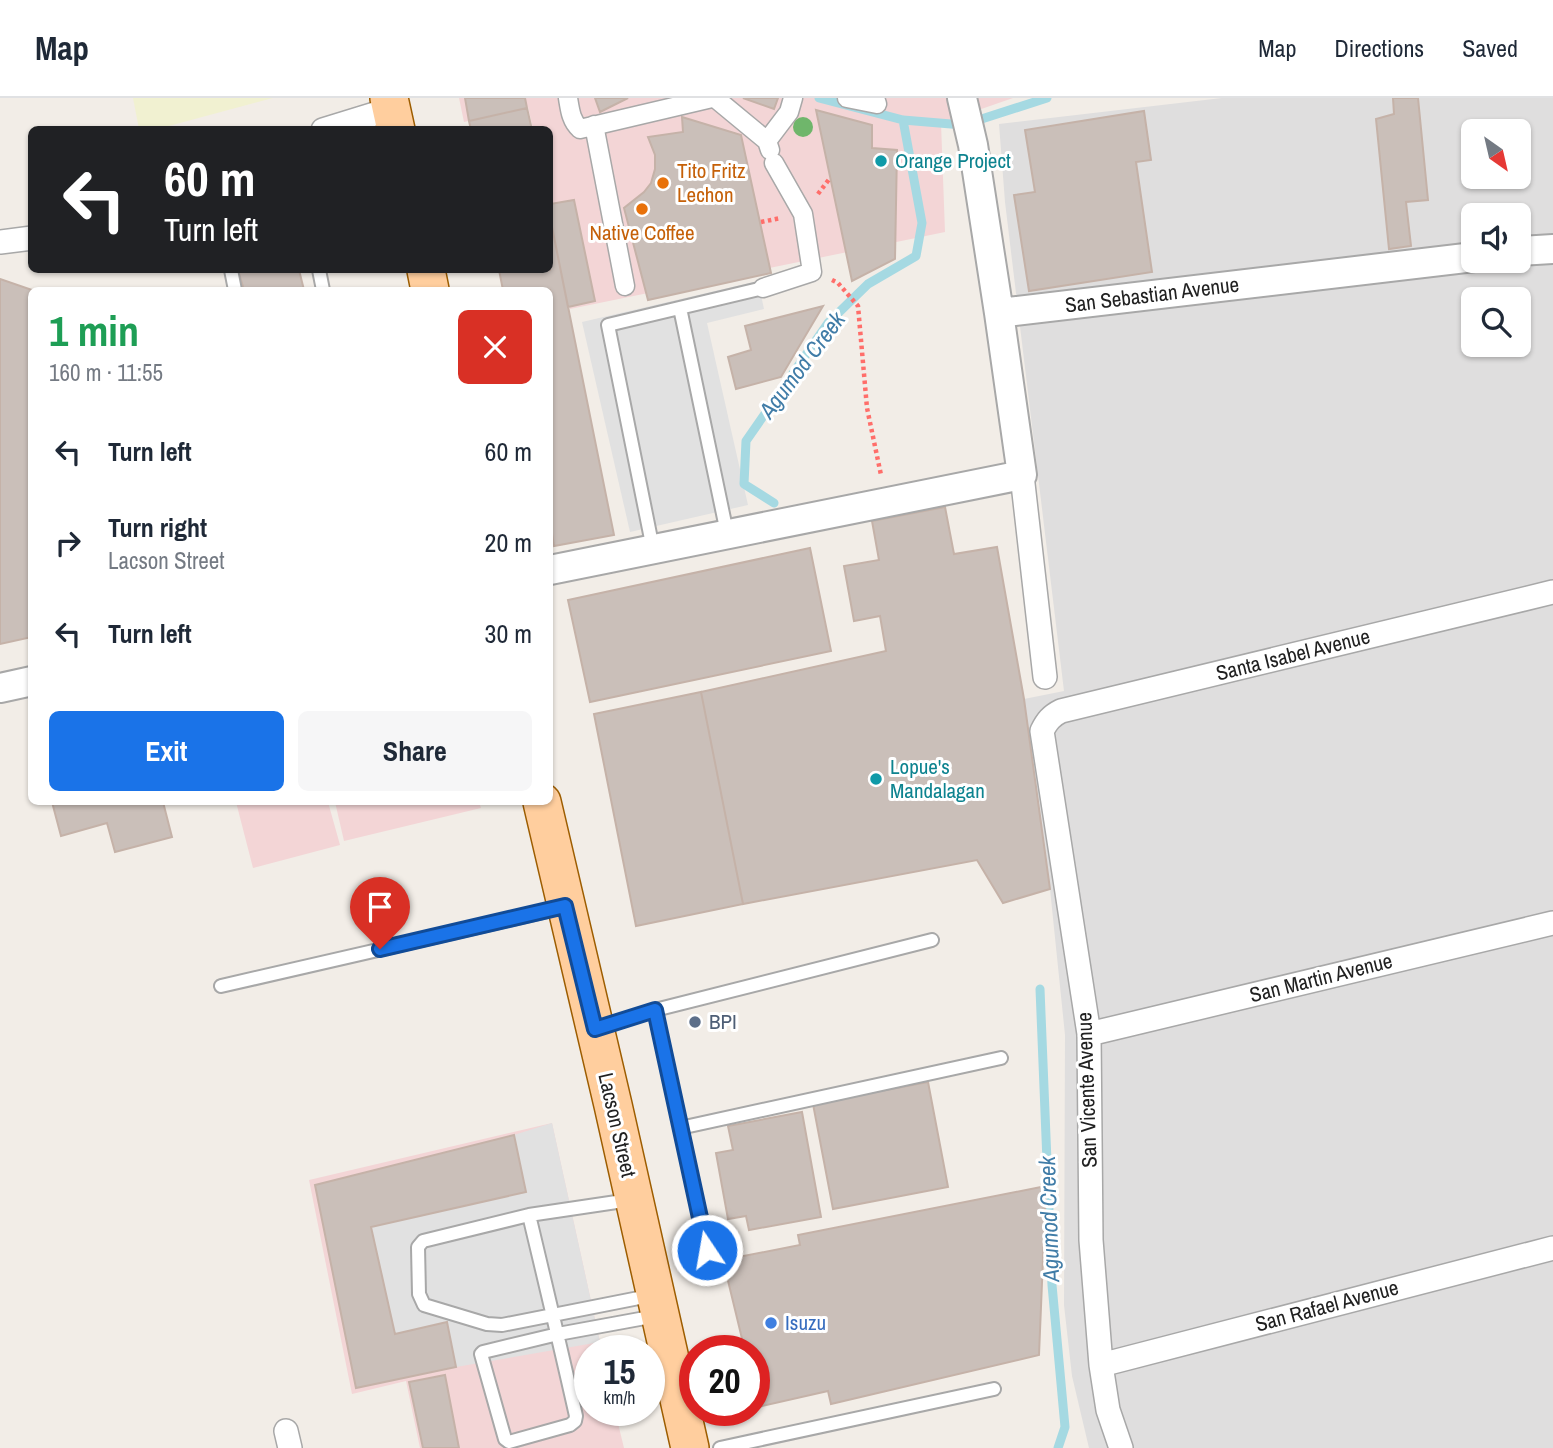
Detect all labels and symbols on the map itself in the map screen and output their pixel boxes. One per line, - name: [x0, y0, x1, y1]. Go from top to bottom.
- north arrow: [1461, 119, 1531, 189]
- place label: Orange Project: [895, 146, 1011, 175]
- marker: Orange Project: [873, 153, 889, 169]
- place label: Tito Fritz Lechon: [677, 156, 746, 209]
- marker: Tito Fritz Lechon: [655, 175, 671, 191]
- marker: Native Coffee: [634, 201, 650, 217]
- place label: Native Coffee: [590, 218, 695, 247]
- street label: San Sebastian Avenue: [1063, 269, 1241, 320]
- water label: Agumod Creek: [751, 304, 853, 425]
- street label: Santa Isabel Avenue: [1213, 621, 1373, 688]
- place label: Lopue's Mandalagan: [890, 752, 985, 805]
- marker: Lopue's Mandalagan: [868, 771, 884, 787]
- pin: [350, 877, 410, 949]
- street label: San Martin Avenue: [1246, 946, 1395, 1009]
- place label: BPI: [709, 1007, 737, 1036]
- street label: San Vicente Avenue: [1069, 1012, 1104, 1168]
- marker: BPI: [687, 1014, 703, 1030]
- street label: Lacson Street: [591, 1070, 644, 1180]
- water label: Agumod Creek: [1031, 1154, 1066, 1283]
- position arrow: [670, 1213, 744, 1287]
- street label: San Rafael Avenue: [1252, 1272, 1402, 1339]
- place label: Isuzu: [785, 1308, 826, 1337]
- marker: Isuzu: [763, 1315, 779, 1331]
- speed limit sign: 20: [679, 1335, 770, 1426]

